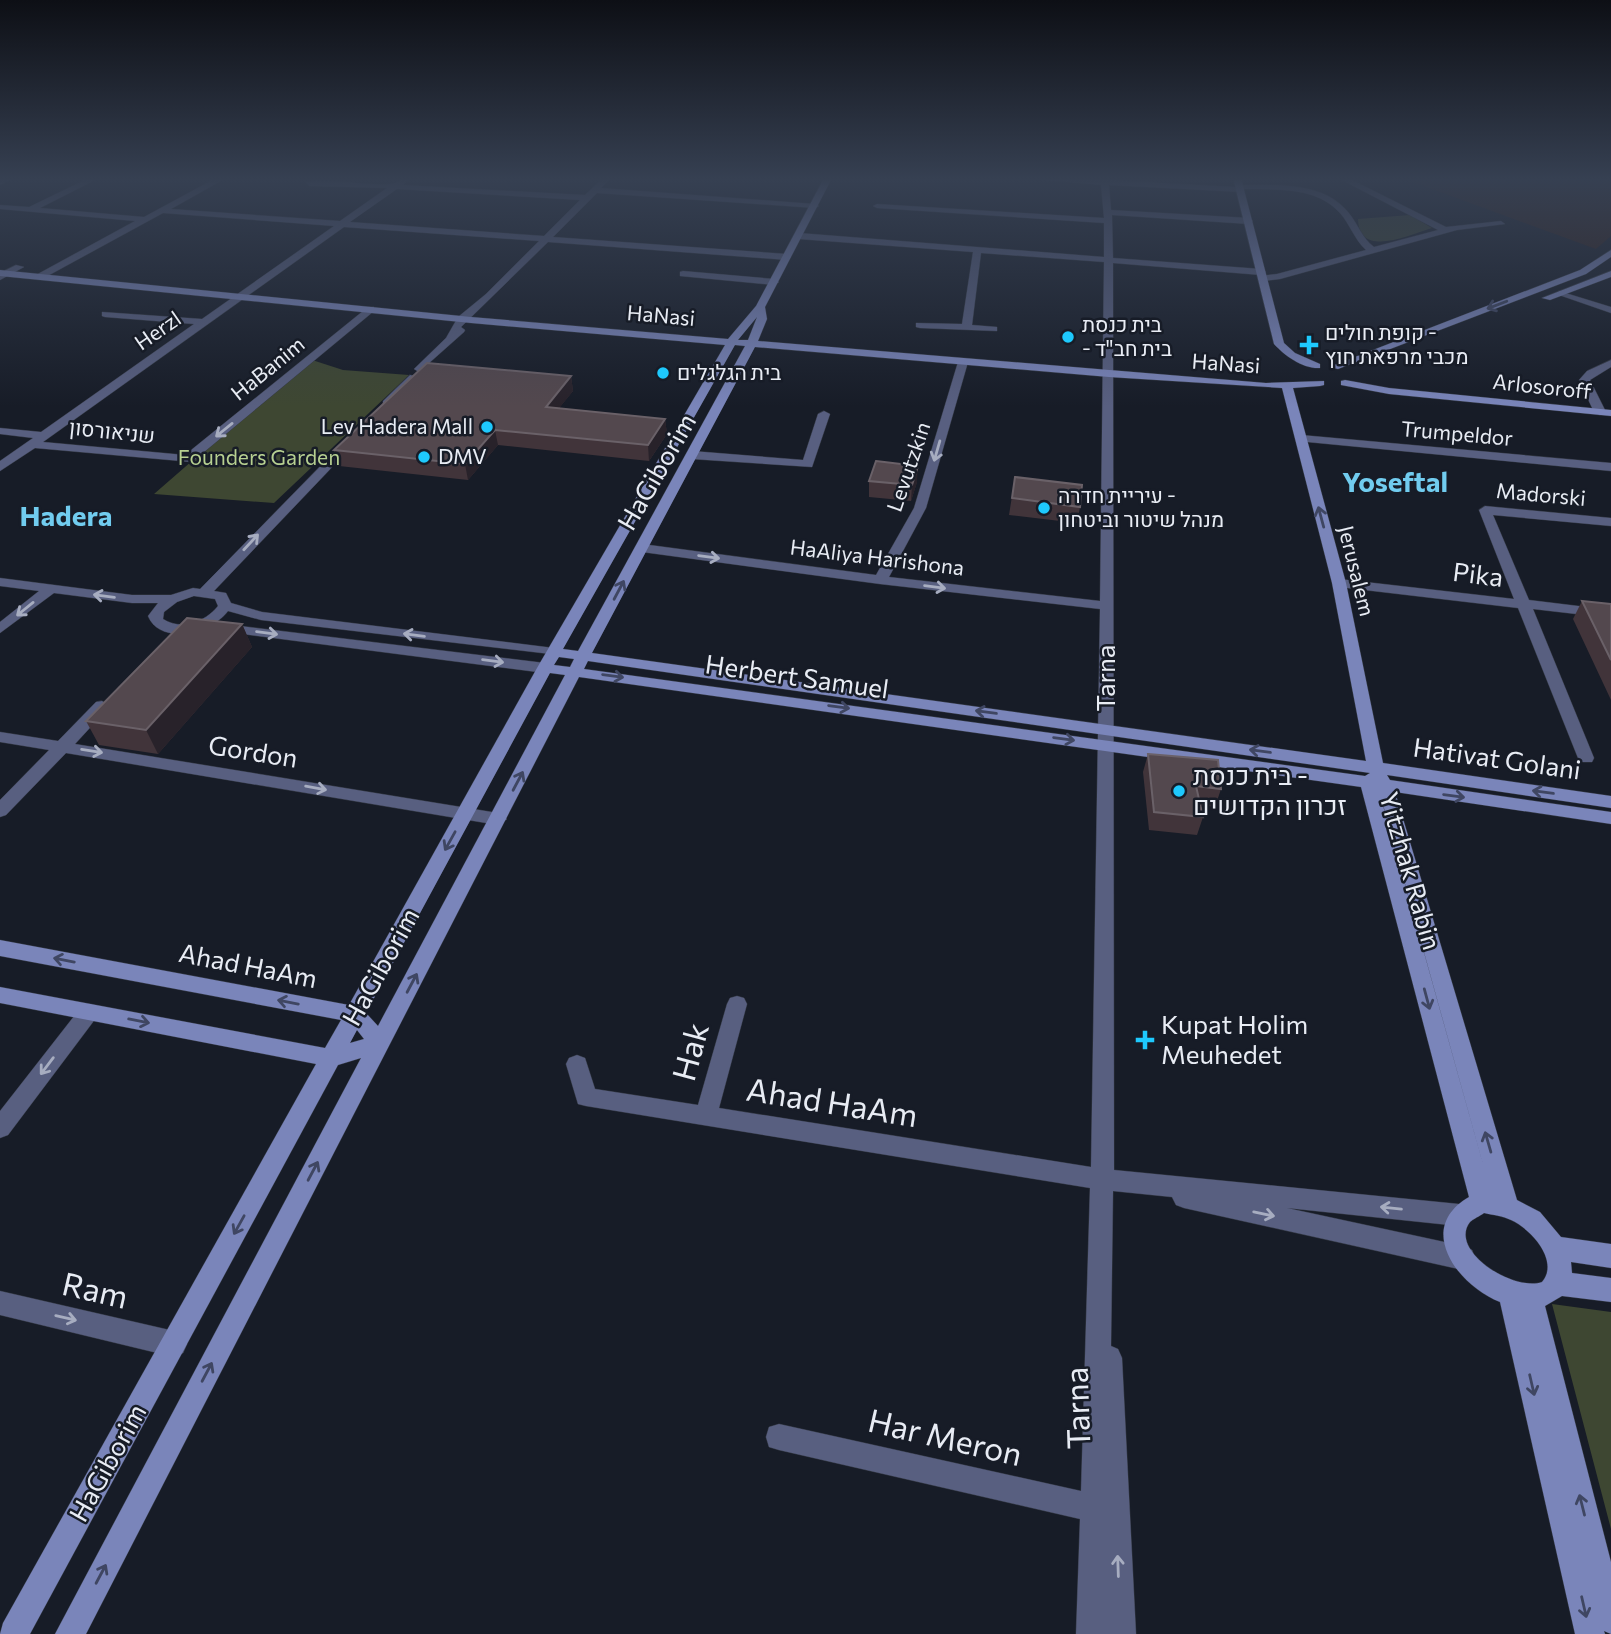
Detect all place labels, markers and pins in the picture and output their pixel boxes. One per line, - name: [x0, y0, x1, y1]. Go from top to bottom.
- place label: בית כנסת - בית חב"ד: [1082, 311, 1172, 360]
- place label: קופת חולים - מכבי מרפאת חוץ: [1325, 319, 1469, 368]
- marker: בית כנסת - בית חב"ד: [1060, 329, 1076, 345]
- marker: קופת חולים - מכבי מרפאת חוץ: [1299, 335, 1319, 355]
- place label: בית הגלגלים: [677, 359, 781, 384]
- marker: בית הגלגלים: [655, 365, 671, 381]
- place label: Lev Hadera Mall: [321, 413, 473, 438]
- marker: Lev Hadera Mall: [479, 419, 495, 435]
- place label: DMV: [438, 443, 487, 468]
- marker: DMV: [416, 449, 432, 465]
- place label: עיריית חדרה - מנהל שיטור וביטחון: [1058, 482, 1224, 531]
- marker: עיריית חדרה - מנהל שיטור וביטחון: [1036, 500, 1052, 516]
- place label: בית כנסת - זכרון הקדושים: [1193, 759, 1347, 820]
- marker: בית כנסת - זכרון הקדושים: [1171, 783, 1187, 799]
- place label: Kupat Holim Meuhedet: [1161, 1008, 1308, 1069]
- marker: Kupat Holim Meuhedet: [1135, 1030, 1155, 1050]

